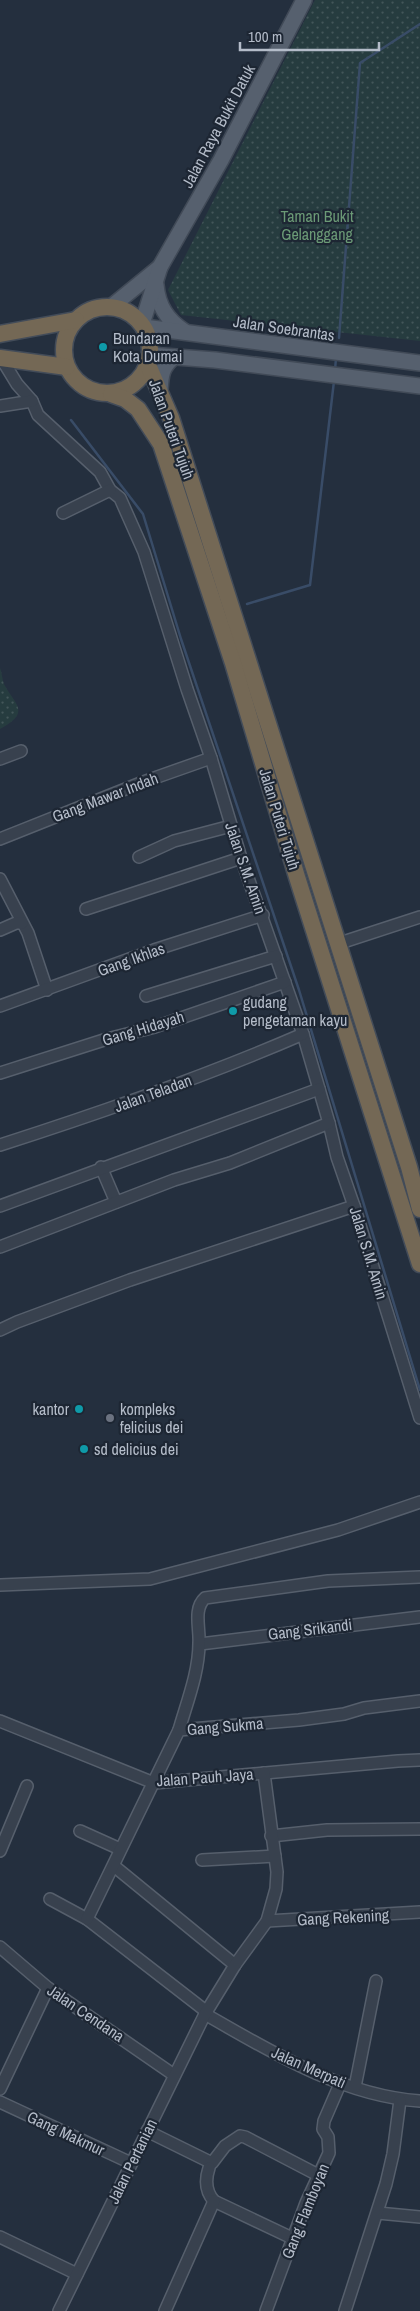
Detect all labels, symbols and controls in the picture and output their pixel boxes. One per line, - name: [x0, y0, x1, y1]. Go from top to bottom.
- scale bar: [240, 20, 379, 52]
- text: 100 m: [248, 26, 282, 47]
- street label: Jalan Raya Bukit Datuk: [176, 60, 260, 192]
- park label: Taman Bukit Gelanggang: [280, 205, 354, 245]
- street label: Jalan Soebrantas: [232, 310, 336, 346]
- place label: Bundaran Kota Dumai: [113, 327, 182, 367]
- marker: Bundaran Kota Dumai: [97, 341, 109, 353]
- street label: Jalan Puteri Tujuh: [144, 376, 200, 482]
- street label: Jalan Puteri Tujuh: [254, 766, 306, 872]
- street label: Gang Mawar Indah: [49, 767, 161, 827]
- street label: Jalan S.M. Amin: [220, 819, 272, 917]
- street label: Gang Ikhlas: [94, 937, 168, 981]
- place label: gudang pengetaman kayu: [243, 991, 347, 1031]
- street label: Gang Hidayah: [99, 1005, 187, 1051]
- marker: gudang pengetaman kayu: [227, 1005, 239, 1017]
- street label: Jalan Teladan: [111, 1069, 195, 1117]
- street label: Jalan S.M. Amin: [345, 1204, 393, 1302]
- place label: kantor: [33, 1398, 70, 1420]
- place label: kompleks felicius dei: [120, 1398, 183, 1438]
- marker: kantor: [73, 1403, 85, 1415]
- marker: kompleks felicius dei: [104, 1412, 116, 1424]
- place label: sd delicius dei: [94, 1438, 179, 1460]
- marker: sd delicius dei: [78, 1443, 90, 1455]
- street label: Gang Srikandi: [267, 1613, 353, 1645]
- street label: Gang Sukma: [186, 1712, 265, 1740]
- street label: Jalan Pauh Jaya: [156, 1763, 255, 1791]
- street label: Gang Rekening: [297, 1904, 390, 1930]
- street label: Jalan Cendana: [43, 1979, 129, 2047]
- street label: Jalan Merpati: [268, 2041, 350, 2093]
- street label: Gang Makmur: [24, 2105, 109, 2161]
- street label: Jalan Pertanian: [102, 2115, 162, 2207]
- street label: Gang Flamboyan: [276, 2160, 334, 2262]

